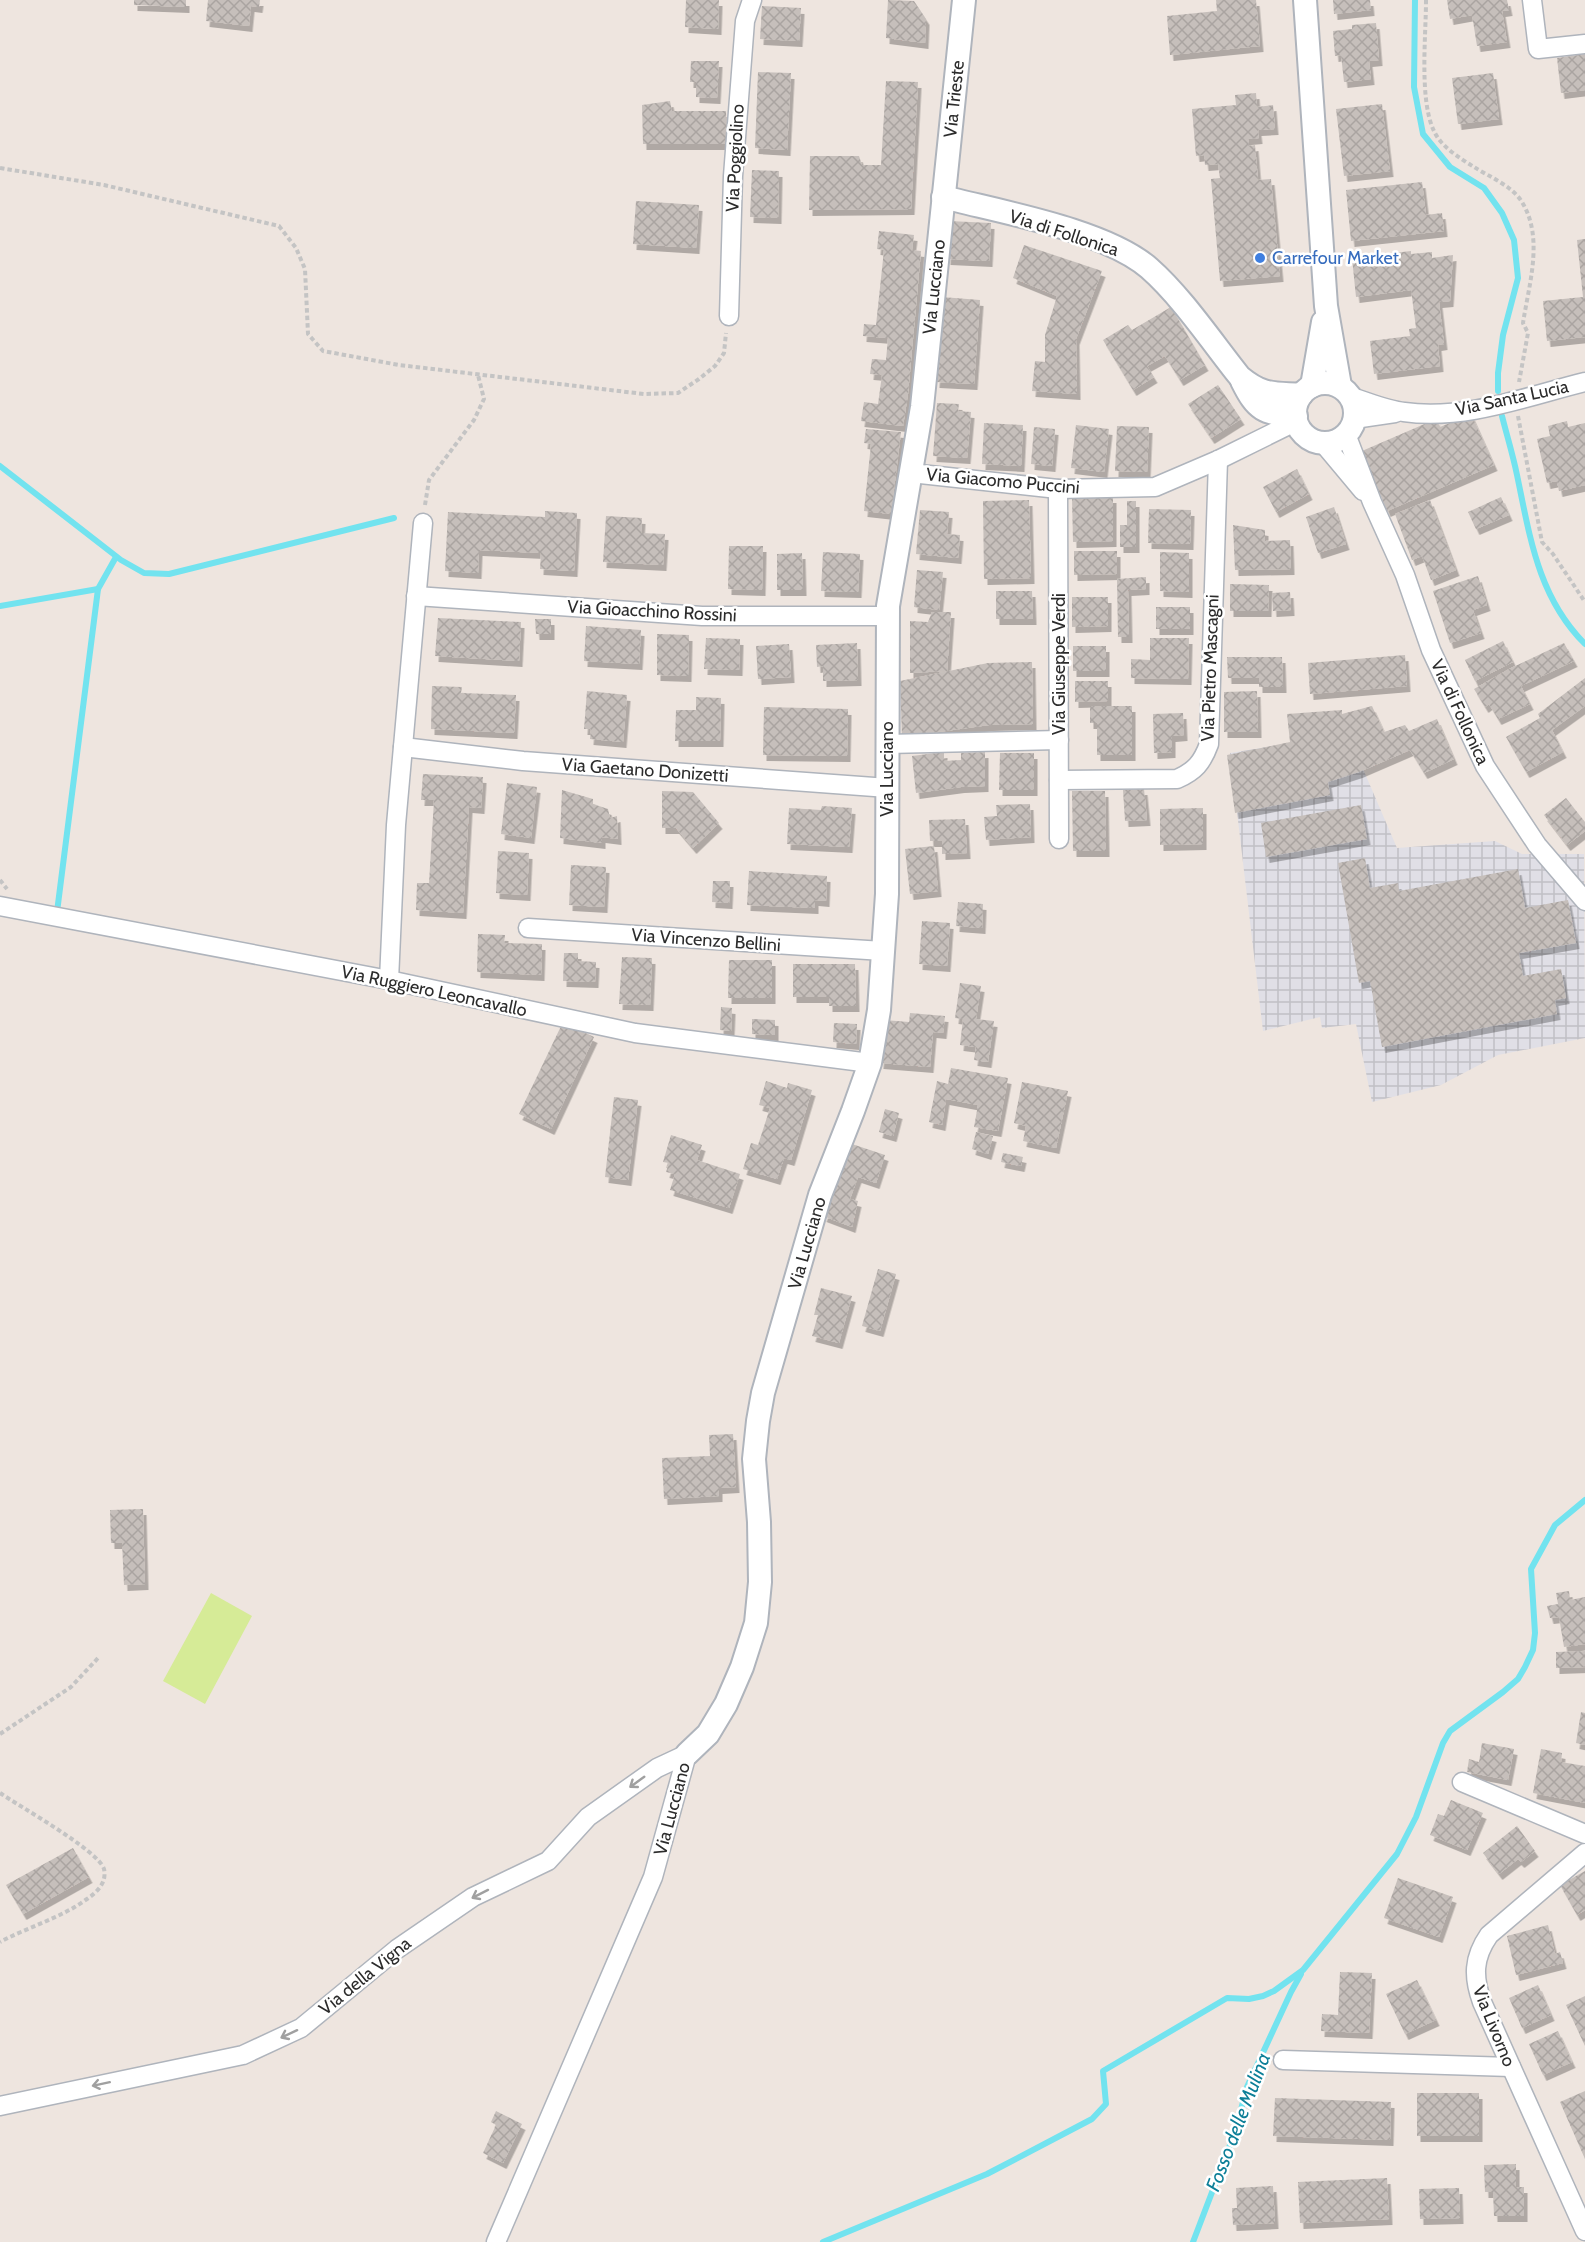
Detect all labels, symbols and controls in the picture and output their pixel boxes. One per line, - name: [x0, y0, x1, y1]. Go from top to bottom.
- street label: Via Trieste: [939, 59, 969, 139]
- street label: Via Poggiolino: [721, 103, 749, 213]
- street label: Via di Follonica: [1007, 205, 1122, 261]
- street label: Via Lucciano: [918, 238, 950, 336]
- place label: Carrefour Market: [1272, 247, 1399, 269]
- marker: Carrefour Market: [1253, 251, 1267, 265]
- street label: Via Santa Lucia: [1453, 375, 1571, 421]
- street label: Via Giacomo Puccini: [925, 463, 1081, 499]
- street label: Via Giuseppe Verdi: [1048, 593, 1070, 735]
- street label: Via Pietro Mascagni: [1196, 594, 1224, 742]
- street label: Via Gioacchino Rossini: [567, 596, 737, 626]
- street label: Via di Follonica: [1426, 656, 1494, 768]
- street label: Via Lucciano: [876, 721, 898, 817]
- street label: Via Gaetano Donizetti: [561, 753, 729, 787]
- street label: Via Vincenzo Bellini: [631, 924, 781, 956]
- street label: Via Ruggiero Leoncavallo: [339, 961, 529, 1021]
- street label: Via Lucciano: [783, 1194, 831, 1292]
- street label: Via Lucciano: [649, 1760, 695, 1858]
- one-way arrow: [629, 1776, 645, 1788]
- one-way arrow: [471, 1889, 489, 1900]
- street label: Via della Vigna: [315, 1932, 416, 2020]
- street label: Via Livorno: [1468, 1982, 1520, 2070]
- one-way arrow: [280, 2028, 298, 2040]
- water label: Fosso delle Mulina: [1201, 2049, 1275, 2195]
- one-way arrow: [92, 2078, 111, 2090]

